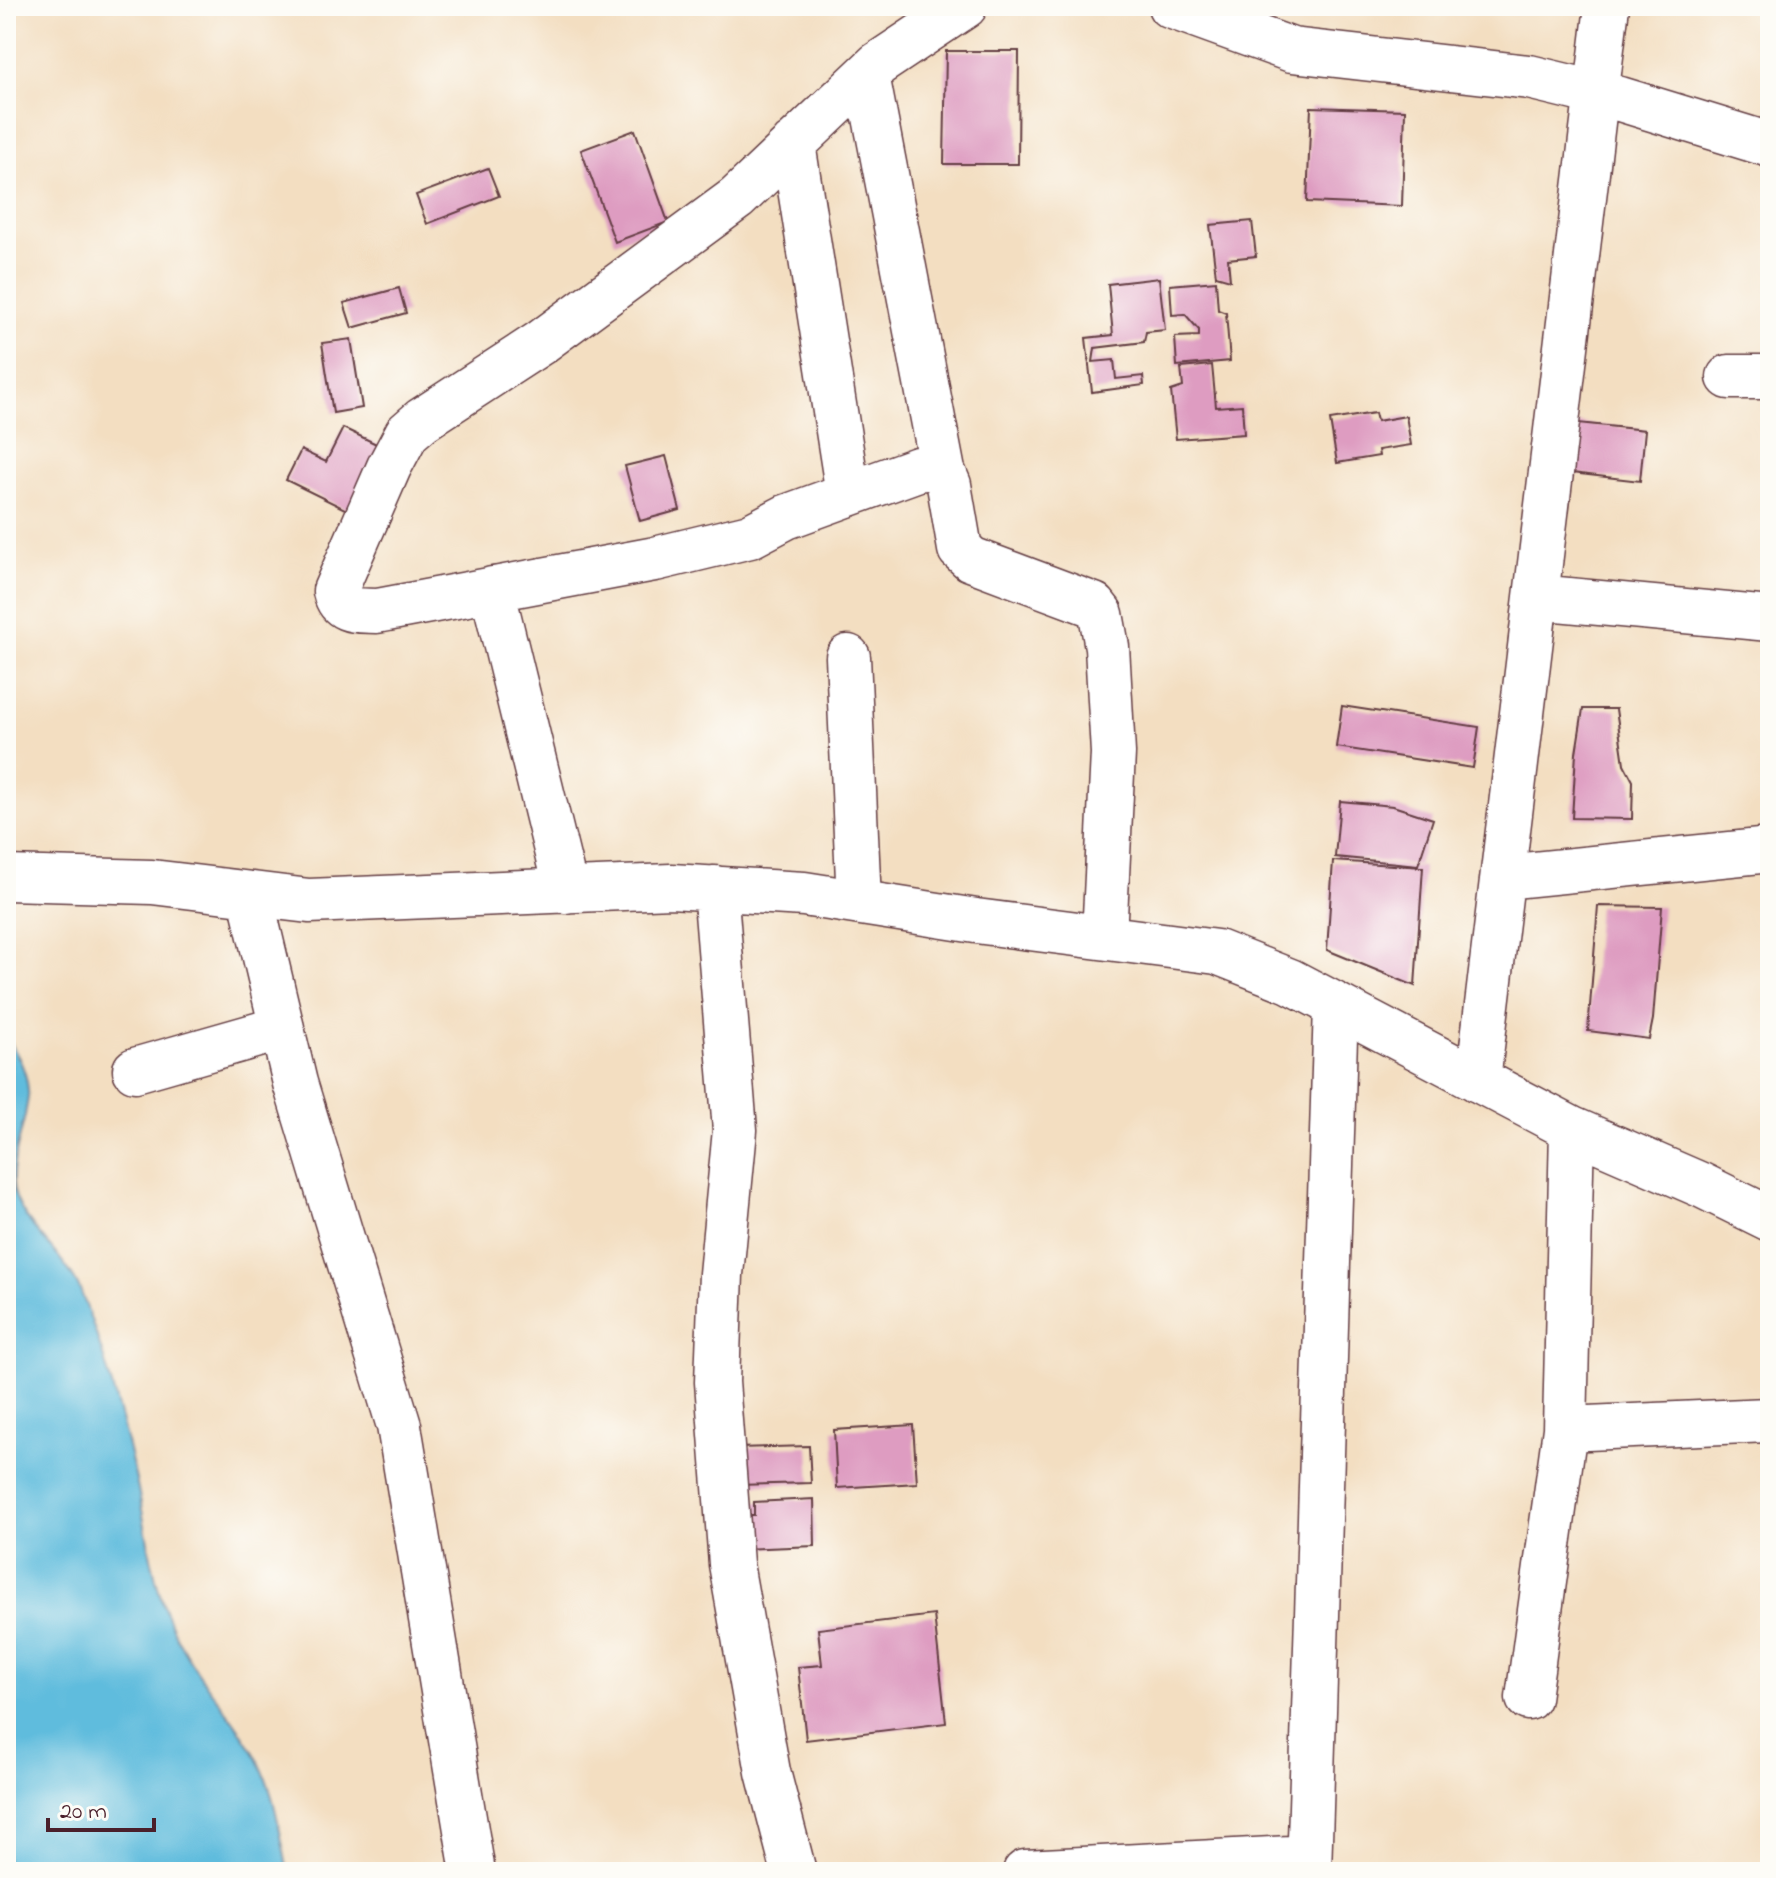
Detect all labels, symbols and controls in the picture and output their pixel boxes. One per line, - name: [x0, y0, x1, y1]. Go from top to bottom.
- scale bar: [48, 1782, 154, 1832]
- text: 20 m: [60, 1795, 107, 1830]

